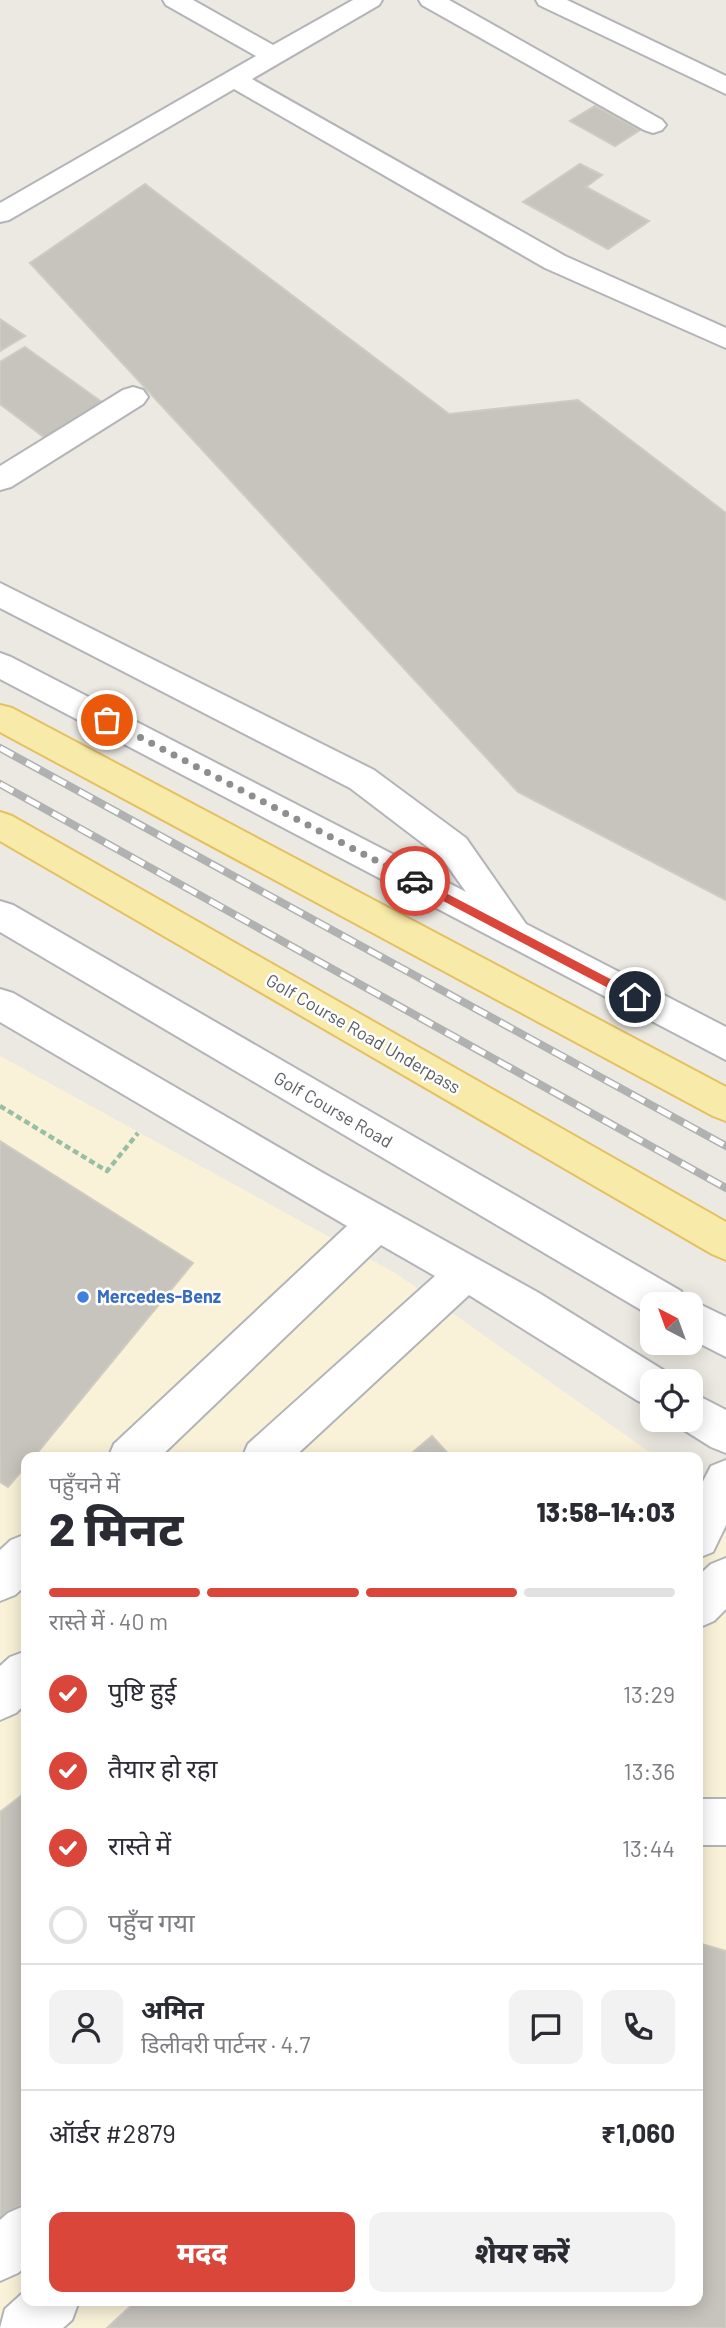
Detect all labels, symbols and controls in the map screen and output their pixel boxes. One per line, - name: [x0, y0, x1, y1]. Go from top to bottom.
- pin: [77, 690, 137, 750]
- icon: bag: [88, 701, 126, 739]
- courier: [380, 846, 450, 916]
- icon: car: [396, 862, 434, 900]
- pin: [605, 967, 665, 1027]
- street label: Golf Course Road Underpass: [263, 968, 464, 1098]
- icon: home: [616, 978, 654, 1016]
- street label: Golf Course Road: [270, 1066, 397, 1152]
- place label: Mercedes-Benz: [97, 1285, 221, 1307]
- marker: Mercedes-Benz: [75, 1289, 91, 1305]
- north arrow: [640, 1292, 704, 1354]
- map controls: [640, 1292, 703, 1432]
- button: locate: [640, 1369, 703, 1432]
- text: पहुँचने में: [49, 1470, 120, 1498]
- text: 13:58–14:03: [536, 1496, 675, 1527]
- text: 2 मिनट: [49, 1500, 183, 1555]
- text: रास्ते में · 40 m: [49, 1607, 168, 1635]
- icon: check: [49, 1675, 87, 1713]
- text: पुष्टि हुई: [108, 1675, 176, 1706]
- text: 13:29: [623, 1680, 675, 1708]
- icon: check: [49, 1752, 87, 1790]
- text: तैयार हो रहा: [108, 1752, 217, 1783]
- text: 13:36: [624, 1757, 675, 1785]
- icon: check: [49, 1829, 87, 1867]
- text: रास्ते में: [108, 1829, 171, 1860]
- text: 13:44: [622, 1834, 675, 1862]
- text: पहुँच गया: [108, 1906, 195, 1937]
- button: person: [49, 1990, 123, 2064]
- button: chat: [509, 1990, 583, 2064]
- button: phone: [601, 1990, 675, 2064]
- text: अमित: [141, 1993, 204, 2024]
- text: डिलीवरी पार्टनर · 4.7: [141, 2030, 310, 2058]
- text: ऑर्डर #2879: [49, 2117, 176, 2148]
- text: ₹1,060: [601, 2117, 675, 2148]
- button: मदद: [49, 2212, 355, 2292]
- button: शेयर करें: [369, 2212, 675, 2292]

